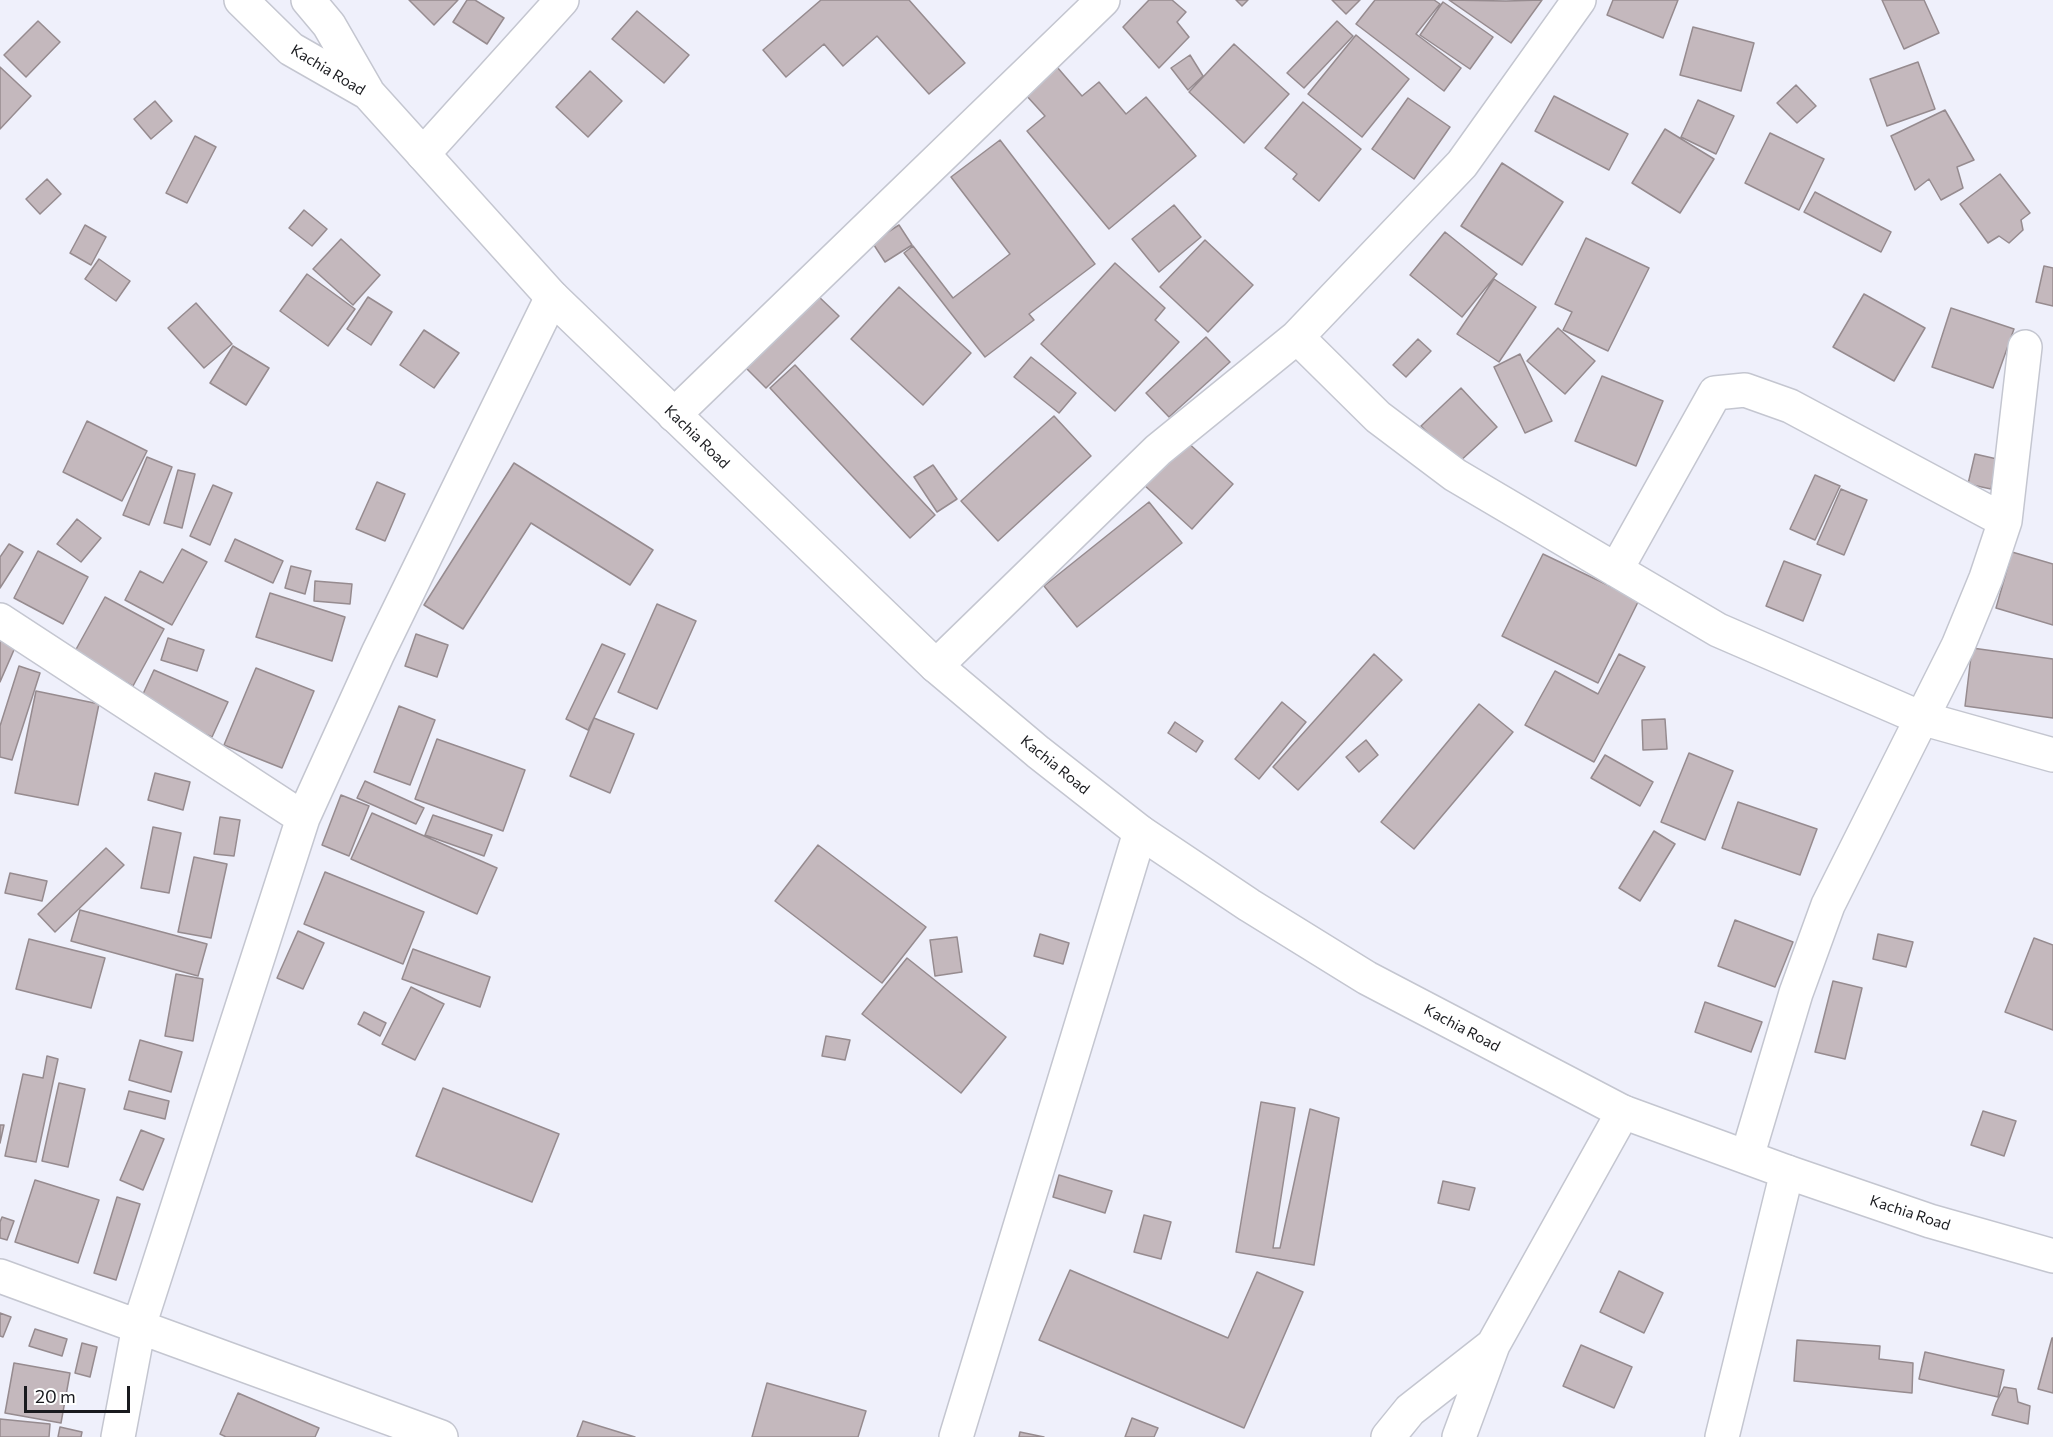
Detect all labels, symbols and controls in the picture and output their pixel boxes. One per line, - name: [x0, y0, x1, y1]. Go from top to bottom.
- street label: Kachia Road: [288, 41, 368, 99]
- street label: Kachia Road: [661, 402, 733, 472]
- street label: Kachia Road: [1017, 732, 1093, 798]
- street label: Kachia Road: [1421, 1000, 1503, 1056]
- street label: Kachia Road: [1868, 1192, 1952, 1234]
- scale bar: [27, 1374, 134, 1412]
- text: 20 m: [35, 1385, 76, 1407]

